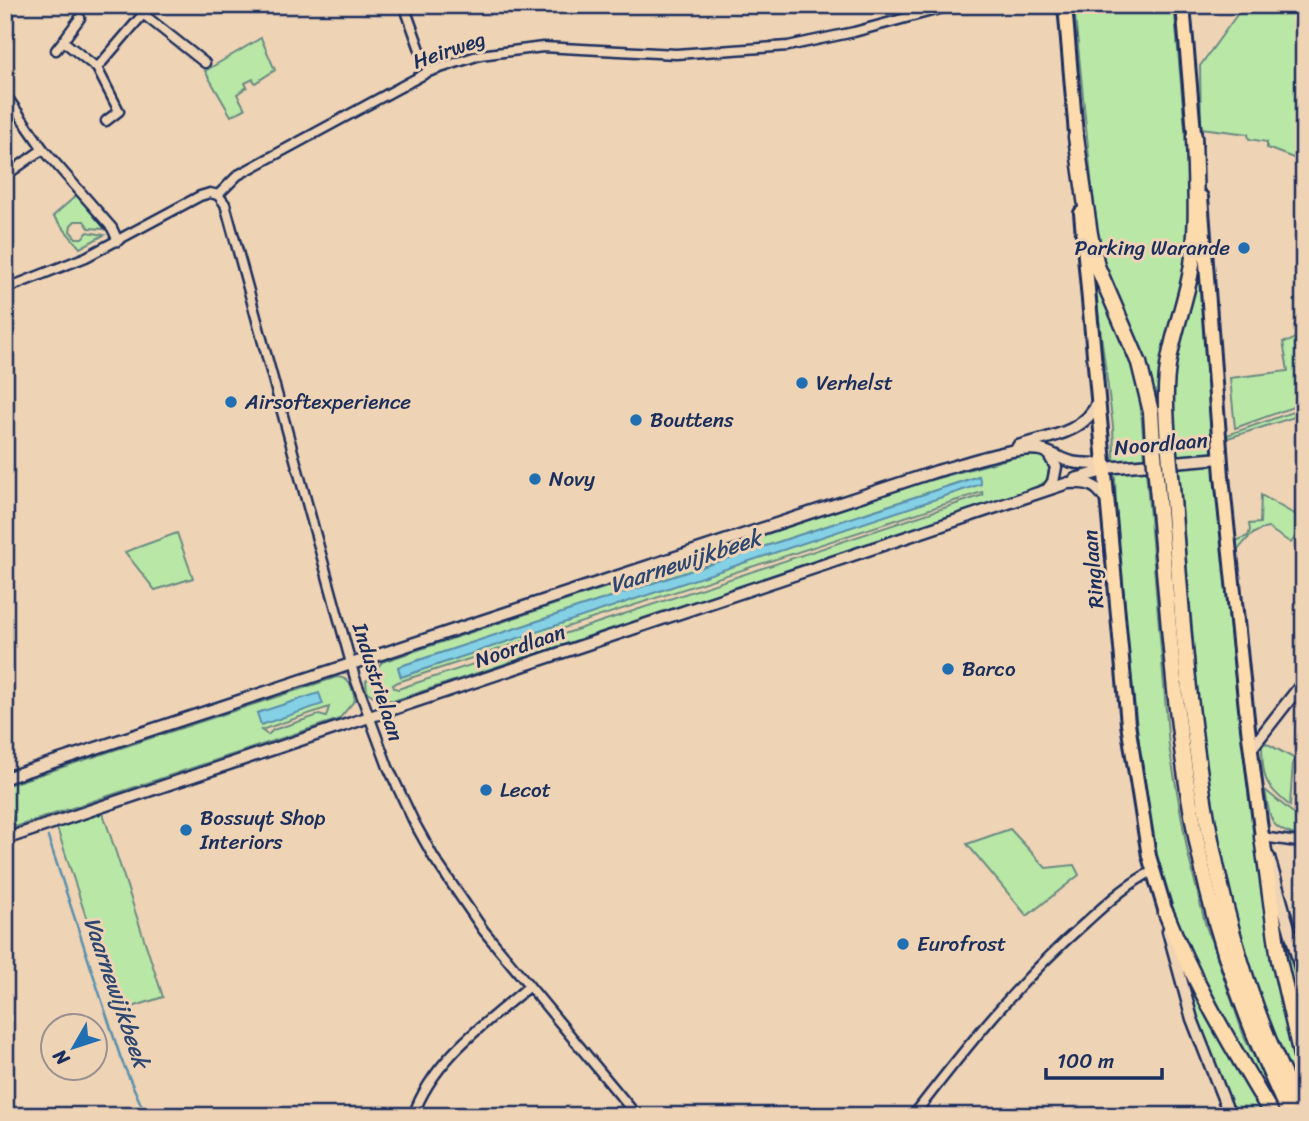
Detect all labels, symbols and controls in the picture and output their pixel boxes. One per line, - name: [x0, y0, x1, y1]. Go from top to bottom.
- street label: Heirweg: [407, 20, 491, 80]
- place label: Parking Warande: [1075, 229, 1230, 267]
- marker: Parking Warande: [1236, 240, 1252, 256]
- place label: Verhelst: [816, 364, 893, 402]
- marker: Verhelst: [794, 375, 810, 391]
- place label: Airsoftexperience: [244, 383, 411, 421]
- marker: Airsoftexperience: [223, 394, 239, 410]
- place label: Bouttens: [650, 401, 734, 439]
- marker: Bouttens: [628, 412, 644, 428]
- street label: Noordlaan: [1113, 421, 1209, 467]
- place label: Novy: [549, 460, 595, 498]
- marker: Novy: [527, 471, 543, 487]
- water label: Vaarnewijkbeek: [604, 517, 769, 605]
- street label: Ringlaan: [1071, 528, 1115, 610]
- street label: Noordlaan: [469, 613, 571, 679]
- street label: Industrielaan: [341, 617, 415, 746]
- place label: Barco: [962, 650, 1016, 688]
- marker: Barco: [940, 661, 956, 677]
- place label: Lecot: [500, 771, 551, 809]
- marker: Lecot: [478, 782, 494, 798]
- place label: Bossuyt Shop Interiors: [199, 799, 326, 861]
- marker: Bossuyt Shop Interiors: [178, 822, 194, 838]
- water label: Vaarnewijkbeek: [72, 911, 162, 1076]
- place label: Eurofrost: [917, 925, 1006, 963]
- marker: Eurofrost: [895, 936, 911, 952]
- north arrow: [38, 1012, 108, 1082]
- scale bar: [1046, 1037, 1162, 1081]
- text: N: [44, 1041, 79, 1074]
- text: 100 m: [1057, 1042, 1114, 1080]

